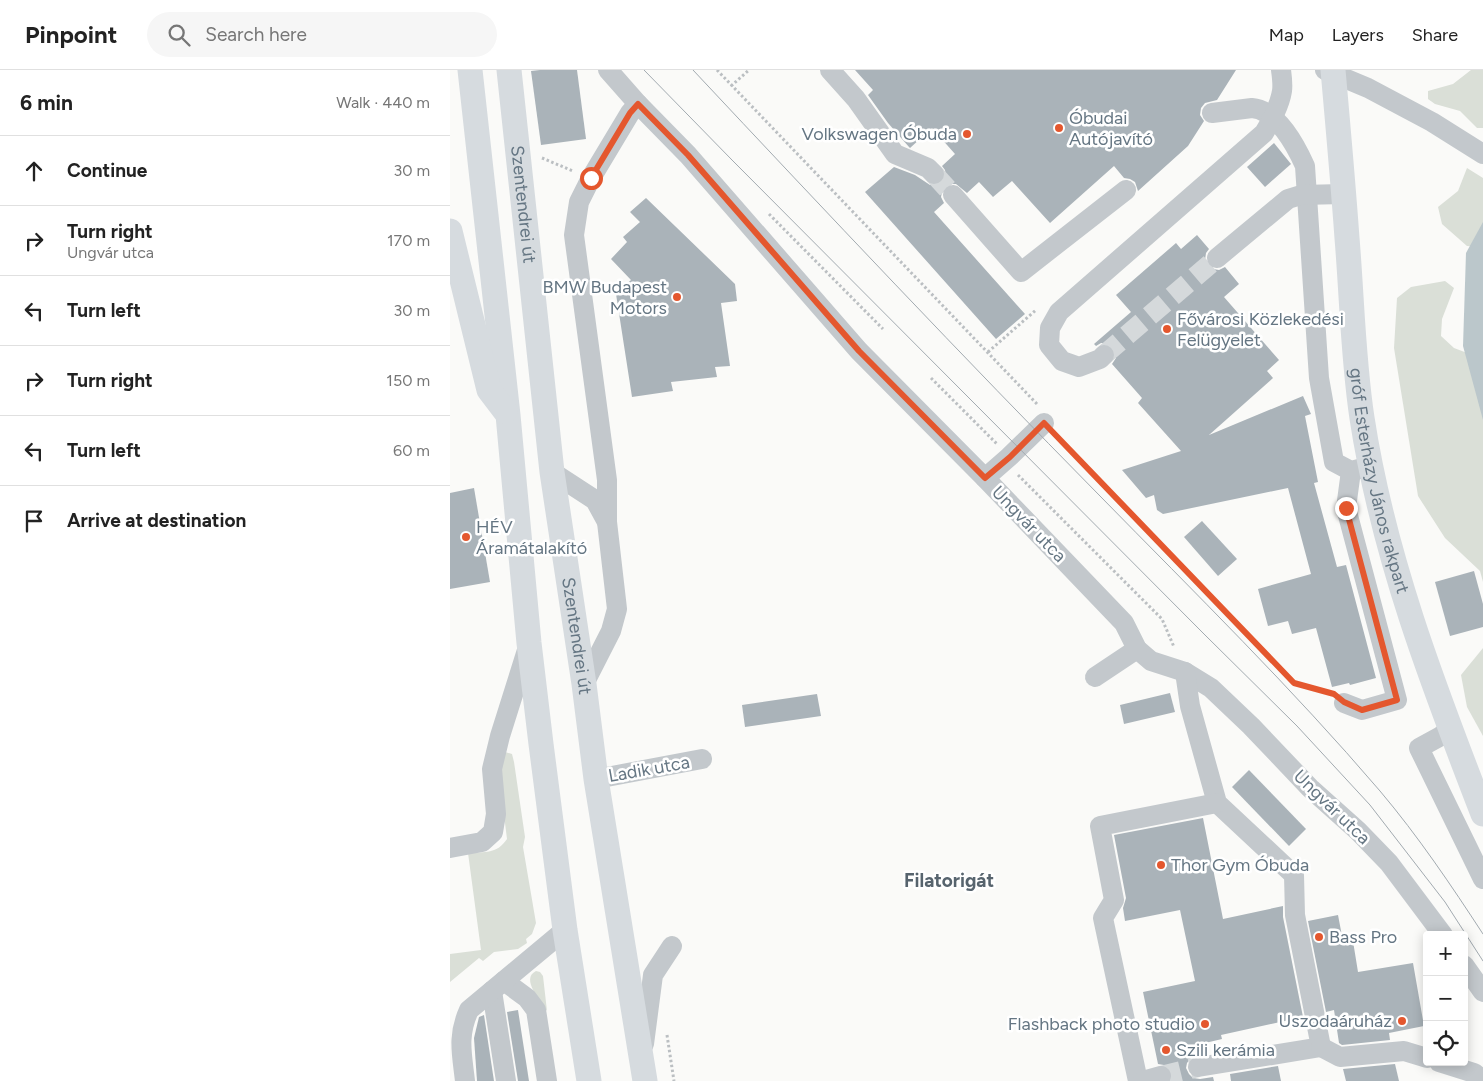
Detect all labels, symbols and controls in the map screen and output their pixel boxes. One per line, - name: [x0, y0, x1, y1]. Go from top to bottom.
- search box: [147, 12, 497, 57]
- text: Pinpoint: [25, 20, 117, 49]
- icon: search: [165, 21, 193, 49]
- text: Search here: [205, 23, 307, 46]
- text: Map: [1269, 24, 1304, 46]
- text: Layers: [1332, 24, 1384, 46]
- text: Share: [1412, 24, 1458, 46]
- text: 6 min: [20, 90, 73, 115]
- text: Walk · 440 m: [336, 93, 430, 112]
- place label: Óbudai Autójavító: [1069, 107, 1153, 150]
- marker: Óbudai Autójavító: [1053, 122, 1065, 134]
- place label: Volkswagen Óbuda: [801, 123, 957, 145]
- marker: Volkswagen Óbuda: [961, 128, 973, 140]
- street label: Szentendrei út: [506, 144, 541, 264]
- icon: ahead: [20, 157, 48, 185]
- text: Continue: [67, 159, 147, 182]
- text: 30 m: [393, 161, 430, 180]
- route start: [580, 167, 603, 190]
- text: Turn right: [67, 220, 153, 243]
- icon: right: [20, 227, 48, 255]
- text: 170 m: [387, 231, 430, 250]
- text: Ungvár utca: [67, 243, 154, 262]
- place label: BMW Budapest Motors: [543, 276, 667, 319]
- marker: BMW Budapest Motors: [671, 291, 683, 303]
- icon: left: [20, 297, 48, 325]
- text: Turn left: [67, 299, 141, 322]
- text: 30 m: [393, 301, 430, 320]
- place label: Fővárosi Közlekedési Felügyelet: [1177, 308, 1344, 351]
- marker: Fővárosi Közlekedési Felügyelet: [1161, 323, 1173, 335]
- icon: right: [20, 367, 48, 395]
- street label: gróf Esterházy János rakpart: [1345, 367, 1414, 596]
- text: Turn right: [67, 369, 153, 392]
- text: 150 m: [386, 371, 430, 390]
- icon: left: [20, 437, 48, 465]
- text: Turn left: [67, 439, 141, 462]
- text: 60 m: [393, 441, 430, 460]
- street label: Ungvár utca: [987, 481, 1071, 567]
- route end: [1335, 497, 1358, 520]
- icon: arrive: [20, 507, 48, 535]
- text: Arrive at destination: [67, 509, 246, 532]
- place label: HÉV Áramátalakító: [476, 516, 587, 559]
- marker: HÉV Áramátalakító: [460, 531, 472, 543]
- street label: Szentendrei út: [557, 576, 596, 696]
- street label: Ladik utca: [607, 751, 691, 787]
- street label: Ungvár utca: [1289, 765, 1375, 849]
- place label: Thor Gym Óbuda: [1171, 854, 1309, 876]
- marker: Thor Gym Óbuda: [1155, 859, 1167, 871]
- district label: Filatorigát: [904, 869, 994, 892]
- place label: Bass Pro: [1329, 926, 1397, 948]
- marker: Bass Pro: [1313, 931, 1325, 943]
- map controls: [1423, 931, 1468, 1066]
- button: +: [1423, 931, 1468, 976]
- button: −: [1423, 976, 1468, 1021]
- place label: Uszodaáruház: [1279, 1010, 1392, 1032]
- place label: Flashback photo studio: [1008, 1013, 1195, 1035]
- marker: Uszodaáruház: [1396, 1015, 1408, 1027]
- marker: Flashback photo studio: [1199, 1018, 1211, 1030]
- button: locate: [1423, 1021, 1468, 1066]
- place label: Szili kerámia: [1176, 1039, 1275, 1061]
- marker: Szili kerámia: [1160, 1044, 1172, 1056]

